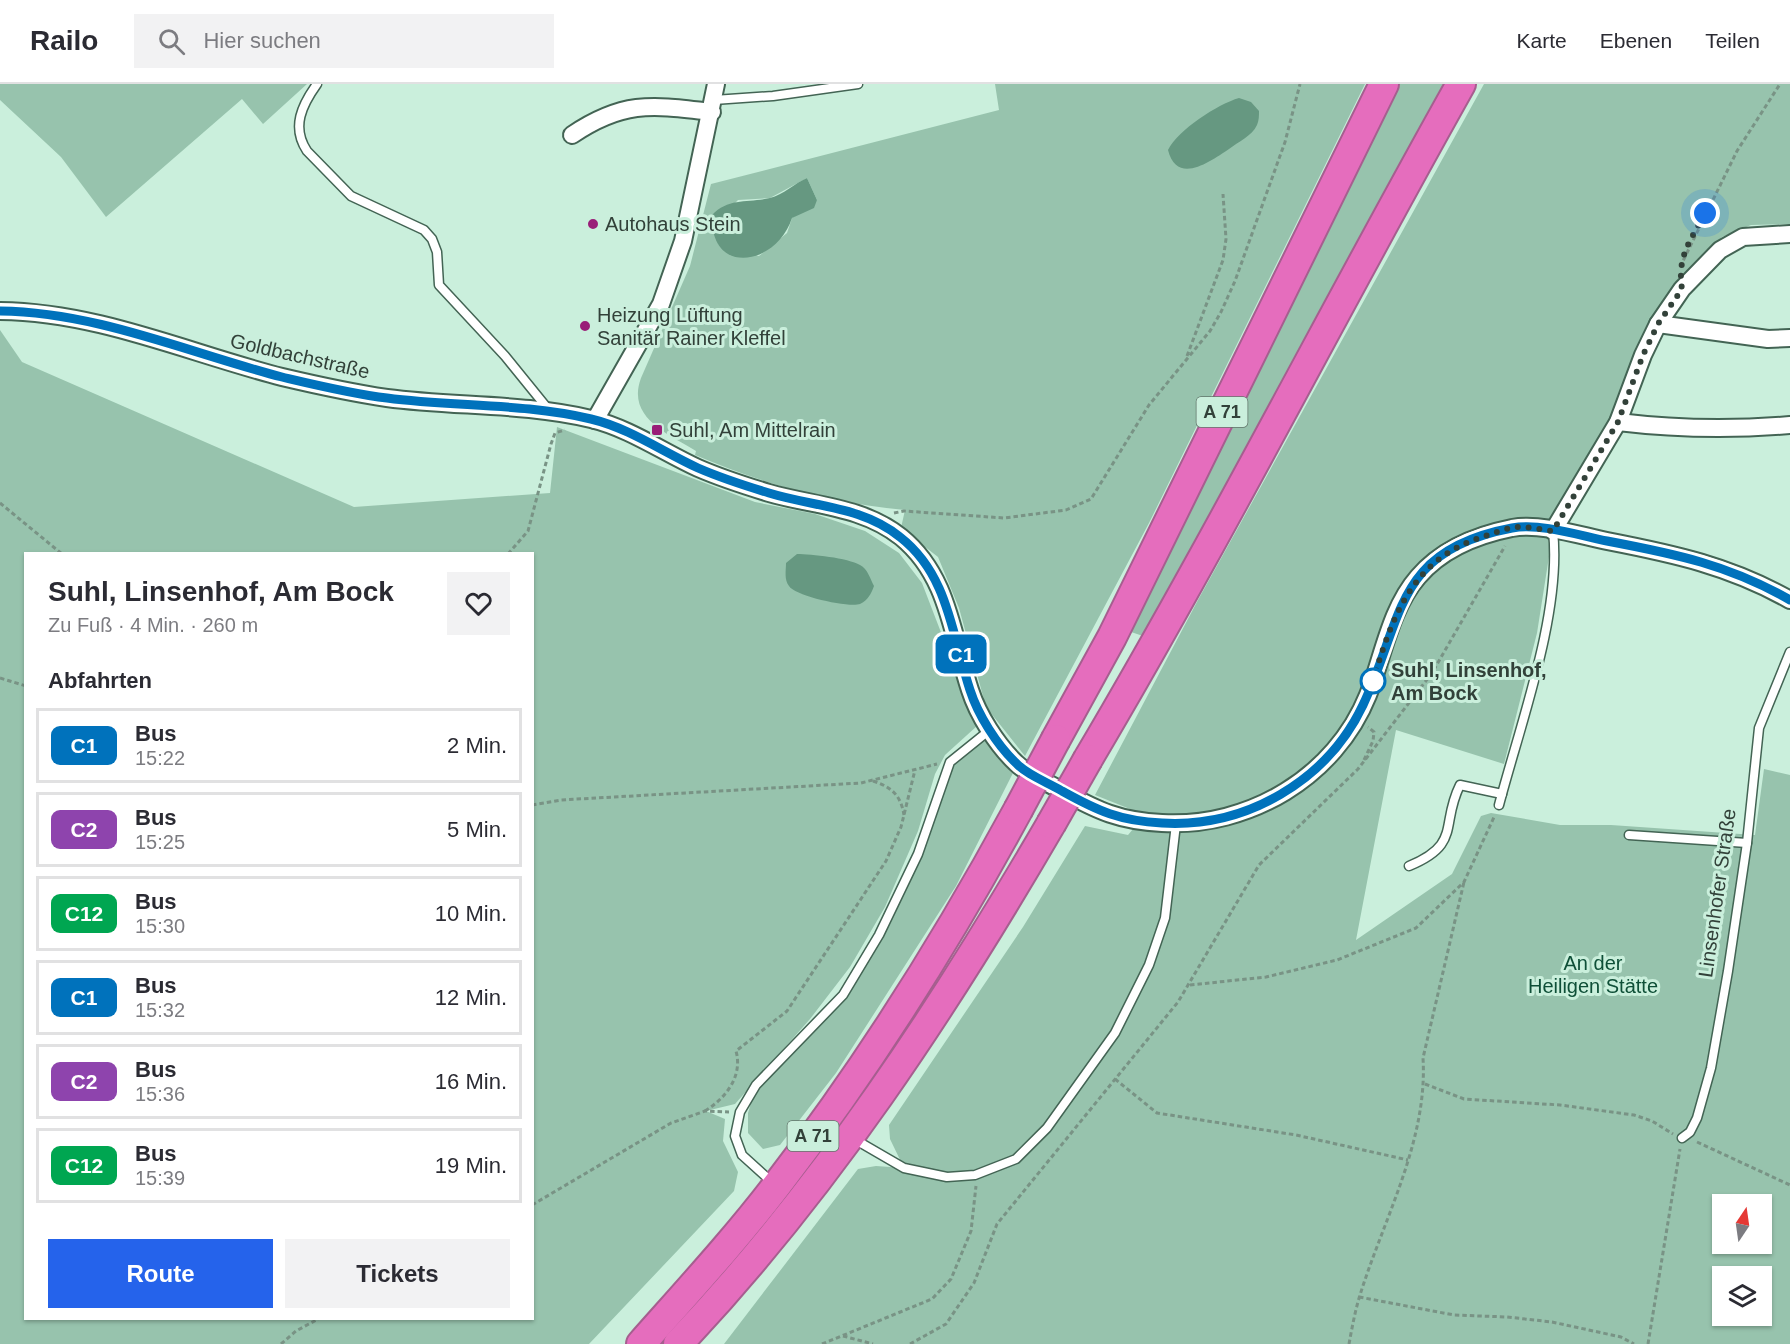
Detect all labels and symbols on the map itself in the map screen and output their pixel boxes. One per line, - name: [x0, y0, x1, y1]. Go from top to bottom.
- your location: [1690, 198, 1720, 228]
- place label: Autohaus Stein: [605, 213, 741, 235]
- marker: Autohaus Stein: [586, 217, 600, 231]
- place label: Heizung Lüftung Sanitär Rainer Kleffel: [597, 304, 786, 349]
- marker: Heizung Lüftung Sanitär Rainer Kleffel: [578, 319, 592, 333]
- street label: Goldbachstraße: [228, 329, 372, 383]
- road number: A 71: [1196, 397, 1248, 427]
- place label: Suhl, Am Mittelrain: [669, 419, 836, 441]
- marker: Suhl, Am Mittelrain: [650, 423, 664, 437]
- line badge: C1: [934, 634, 988, 674]
- place label: Suhl, Linsenhof, Am Bock: [1391, 659, 1547, 704]
- marker: Suhl, Linsenhof, Am Bock: [1360, 668, 1386, 694]
- street label: Linsenhofer Straße: [1694, 807, 1740, 979]
- park label: An der Heiligen Stätte: [1528, 952, 1658, 997]
- road number: A 71: [788, 1121, 838, 1151]
- north arrow: [1712, 1194, 1772, 1254]

